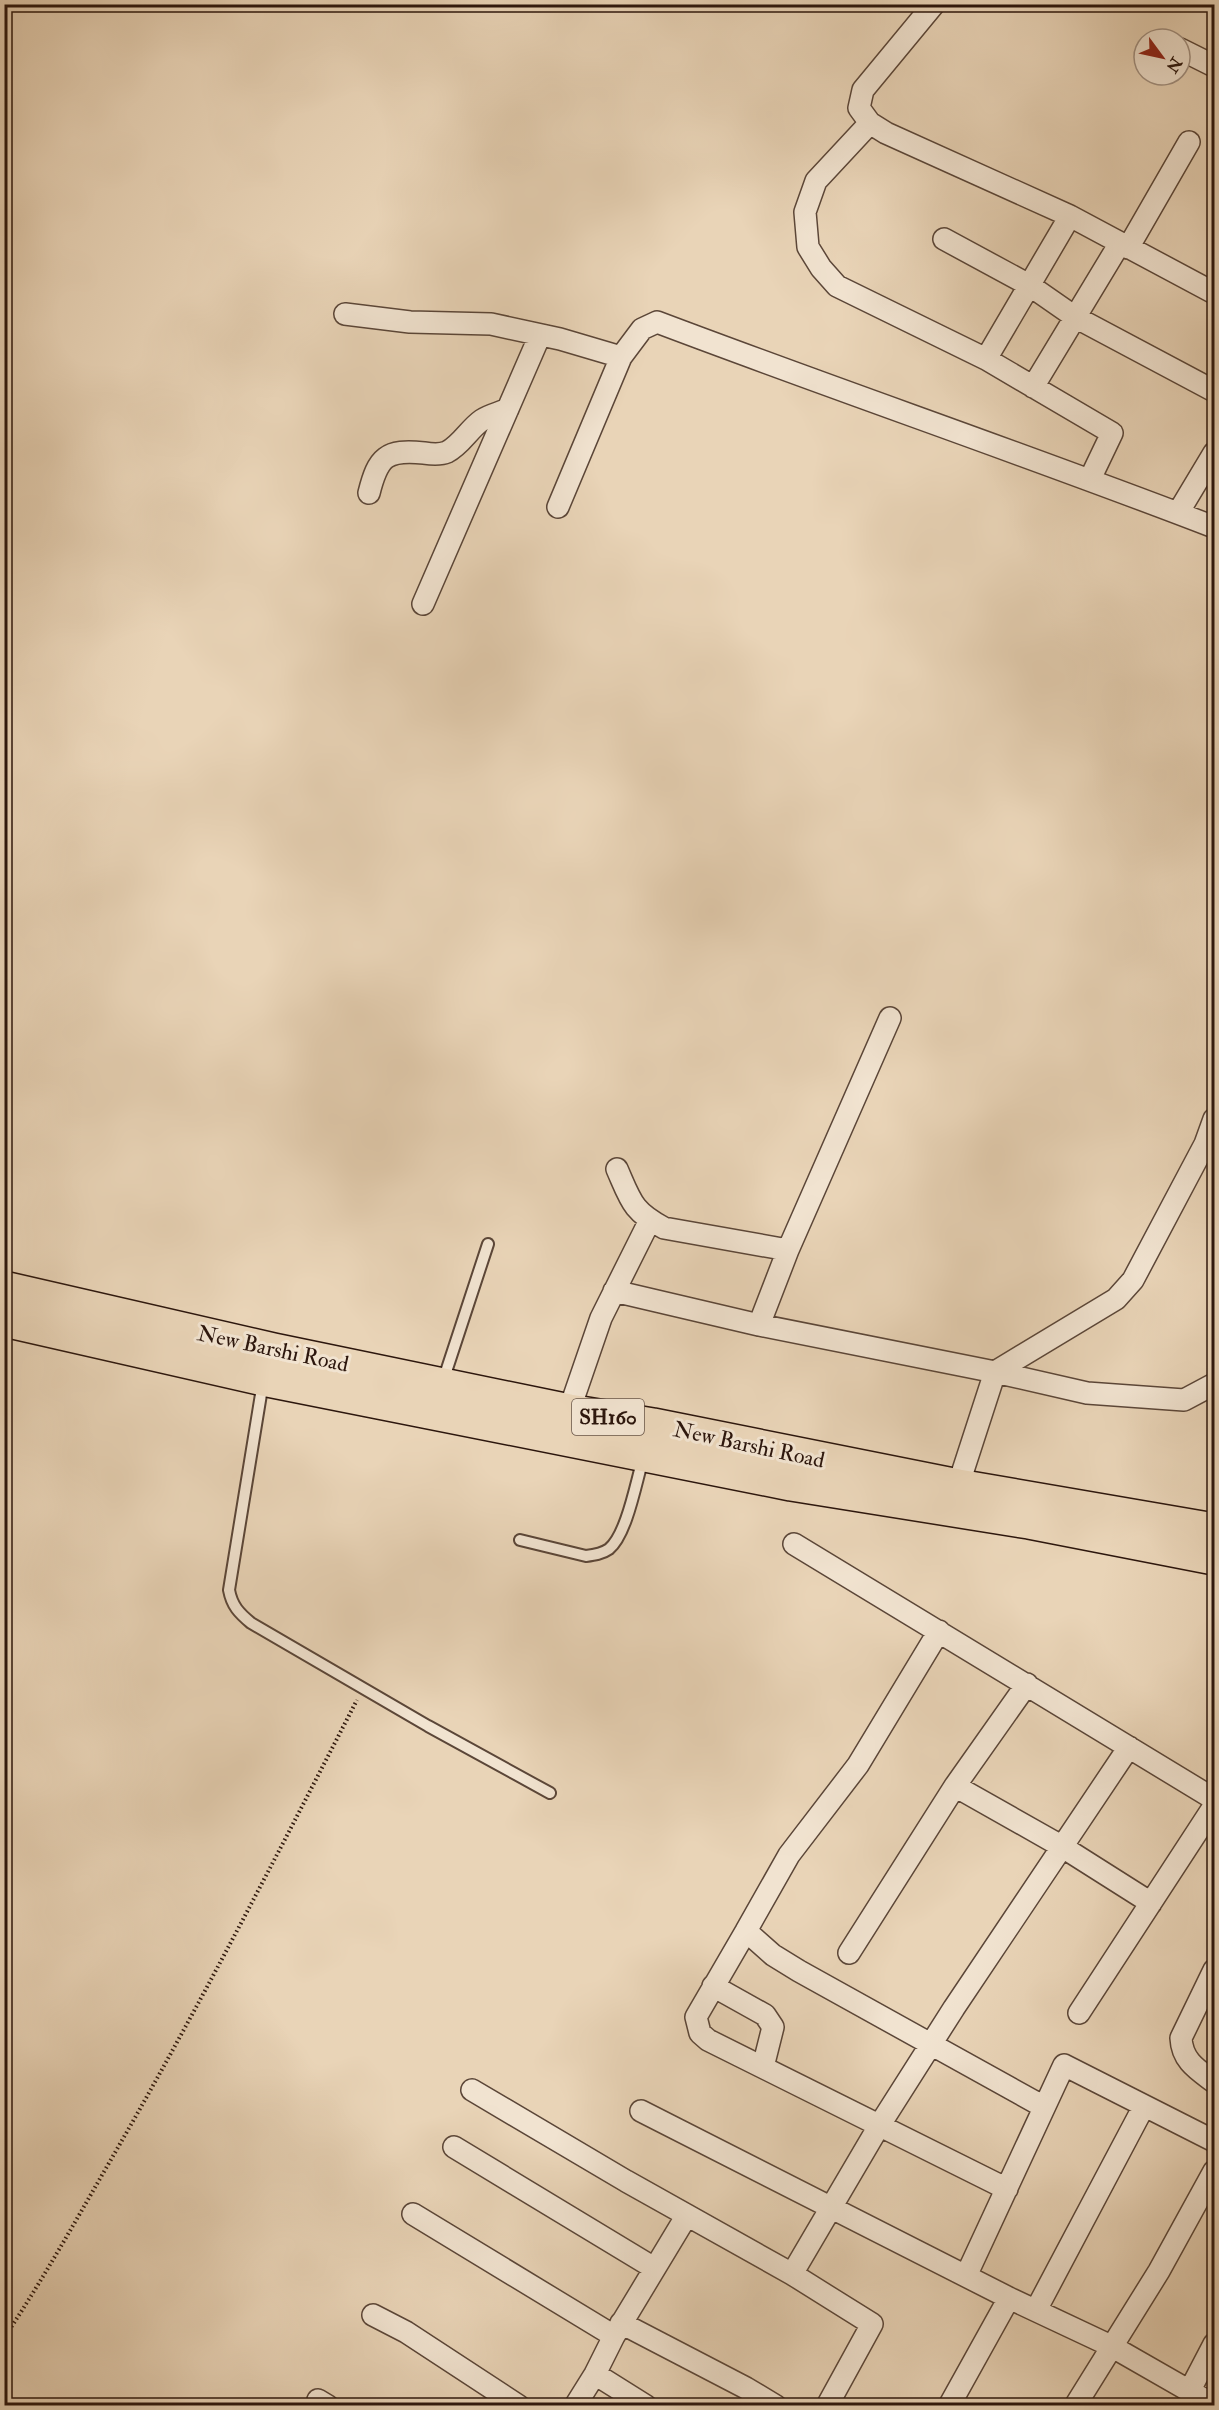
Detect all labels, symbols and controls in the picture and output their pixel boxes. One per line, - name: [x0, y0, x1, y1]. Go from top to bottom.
- north arrow: [1132, 27, 1192, 87]
- text: N: [1161, 52, 1187, 77]
- street label: New Barshi Road: [195, 1319, 351, 1379]
- road number: SH160: [572, 1399, 644, 1435]
- street label: New Barshi Road: [671, 1415, 827, 1475]

